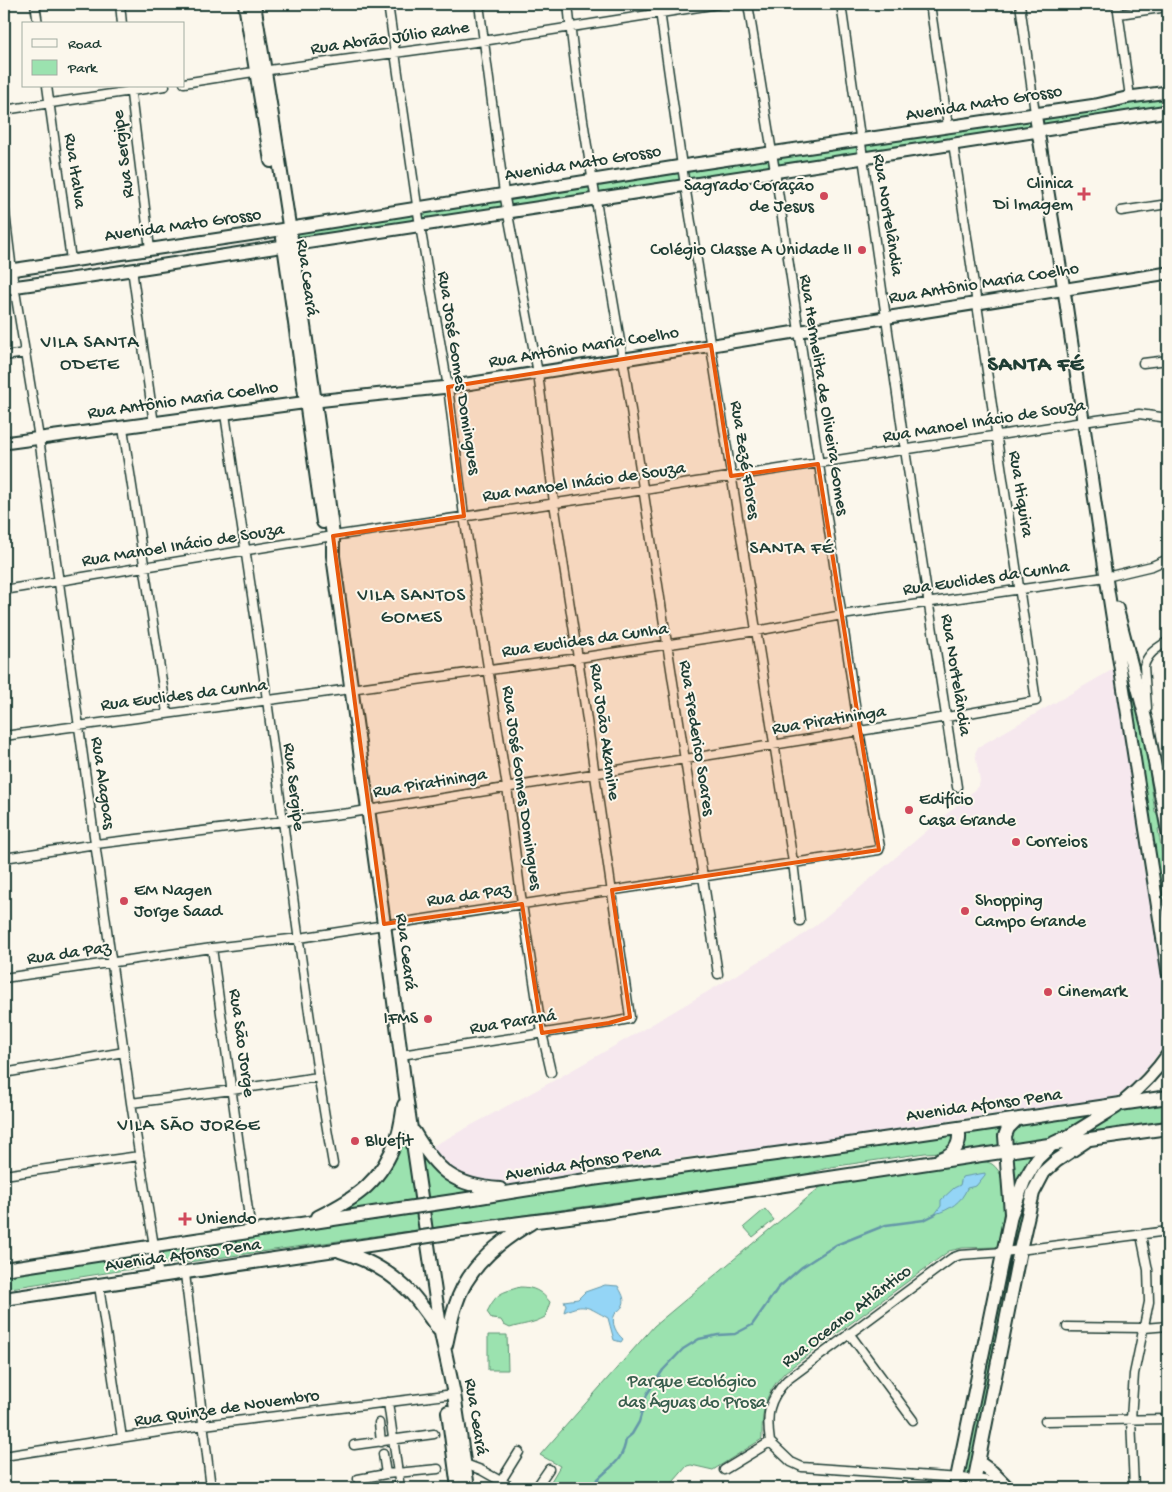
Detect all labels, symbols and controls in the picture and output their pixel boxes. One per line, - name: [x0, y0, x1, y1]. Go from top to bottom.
- street label: Rua Abrão Júlio Rahe: [309, 17, 471, 61]
- legend: [22, 22, 185, 88]
- text: Road: [68, 36, 102, 54]
- text: Park: [67, 60, 98, 78]
- street label: Avenida Mato Grosso: [904, 81, 1064, 127]
- street label: Rua Sergipe: [108, 108, 140, 199]
- street label: Rua Italva: [58, 132, 90, 211]
- street label: Avenida Mato Grosso: [503, 141, 663, 187]
- street label: Rua Nortelândia: [867, 153, 907, 278]
- place label: Clinica Di Imagem: [993, 174, 1074, 216]
- place label: Sagrado Coração de Jesus: [684, 176, 815, 218]
- marker: Clinica Di Imagem: [1077, 187, 1091, 201]
- marker: Sagrado Coração de Jesus: [818, 190, 830, 202]
- street label: Avenida Mato Grosso: [103, 205, 263, 247]
- street label: Rua Ceará: [290, 238, 322, 319]
- place label: Colégio Classe A Unidade II: [650, 240, 852, 261]
- marker: Colégio Classe A Unidade II: [856, 244, 868, 256]
- street label: Rua Antônio Maria Coelho: [887, 259, 1081, 309]
- street label: Rua José Gomes Domingues: [432, 270, 485, 478]
- street label: Rua Hermelita de Oliveira Gomes: [794, 273, 853, 518]
- street label: Rua Antônio Maria Coelho: [487, 323, 681, 373]
- district label: VILA SANTA ODETE: [40, 332, 140, 377]
- district label: SANTA FÉ: [987, 353, 1085, 379]
- street label: Rua Antônio Maria Coelho: [86, 377, 280, 425]
- street label: Rua Manoel Inácio de Souza: [881, 395, 1088, 448]
- street label: Rua Zezé Flores: [724, 399, 764, 522]
- street label: Rua Itiquira: [1003, 449, 1037, 540]
- street label: Rua Manoel Inácio de Souza: [481, 458, 688, 508]
- street label: Rua Manoel Inácio de Souza: [80, 519, 287, 572]
- district label: SANTA FÉ: [749, 538, 835, 561]
- street label: Rua Euclides da Cunha: [901, 557, 1071, 601]
- district label: VILA SANTOS GOMES: [357, 585, 466, 630]
- street label: Rua Nortelândia: [935, 613, 975, 738]
- street label: Rua Euclides da Cunha: [500, 619, 670, 663]
- street label: Rua Frederico Soares: [673, 659, 719, 818]
- street label: Rua João Akamine: [584, 662, 624, 802]
- street label: Rua Euclides da Cunha: [99, 675, 270, 717]
- street label: Rua José Gomes Domingues: [496, 685, 546, 893]
- street label: Rua Piratininga: [771, 701, 888, 740]
- street label: Rua Alagoas: [85, 736, 119, 832]
- street label: Rua Sergipe: [277, 742, 309, 833]
- street label: Rua Piratininga: [372, 764, 489, 803]
- place label: Edifício Casa Grande: [919, 790, 1016, 832]
- marker: Edifício Casa Grande: [903, 804, 915, 816]
- place label: Correios: [1026, 832, 1088, 853]
- marker: Correios: [1010, 836, 1022, 848]
- street label: Rua da Paz: [426, 880, 514, 912]
- place label: EM Nagen Jorge Saad: [134, 881, 223, 923]
- place label: Shopping Campo Grande: [975, 891, 1087, 933]
- marker: EM Nagen Jorge Saad: [118, 895, 130, 907]
- marker: Shopping Campo Grande: [959, 905, 971, 917]
- street label: Rua Ceará: [390, 912, 420, 993]
- street label: Rua da Paz: [26, 938, 114, 970]
- place label: Cinemark: [1058, 982, 1129, 1003]
- marker: Cinemark: [1042, 986, 1054, 998]
- street label: Rua São Jorge: [223, 988, 259, 1099]
- street label: Rua Paraná: [468, 1006, 559, 1040]
- place label: IFMS: [384, 1009, 419, 1030]
- marker: IFMS: [422, 1013, 434, 1025]
- street label: Avenida Afonso Pena: [905, 1085, 1064, 1127]
- district label: VILA SÃO JORGE: [116, 1115, 261, 1138]
- place label: Bluefit: [364, 1131, 414, 1152]
- marker: Bluefit: [349, 1135, 361, 1147]
- street label: Avenida Afonso Pena: [504, 1141, 663, 1187]
- place label: Uniendo: [196, 1209, 257, 1230]
- marker: Uniendo: [178, 1212, 192, 1226]
- street label: Avenida Afonso Pena: [104, 1235, 263, 1277]
- street label: Rua Oceano Atlântico: [778, 1261, 916, 1373]
- park label: Parque Ecológico das Águas do Prosa: [618, 1372, 767, 1414]
- street label: Rua Ceará: [459, 1377, 492, 1458]
- street label: Rua Quinze de Novembro: [133, 1386, 321, 1432]

